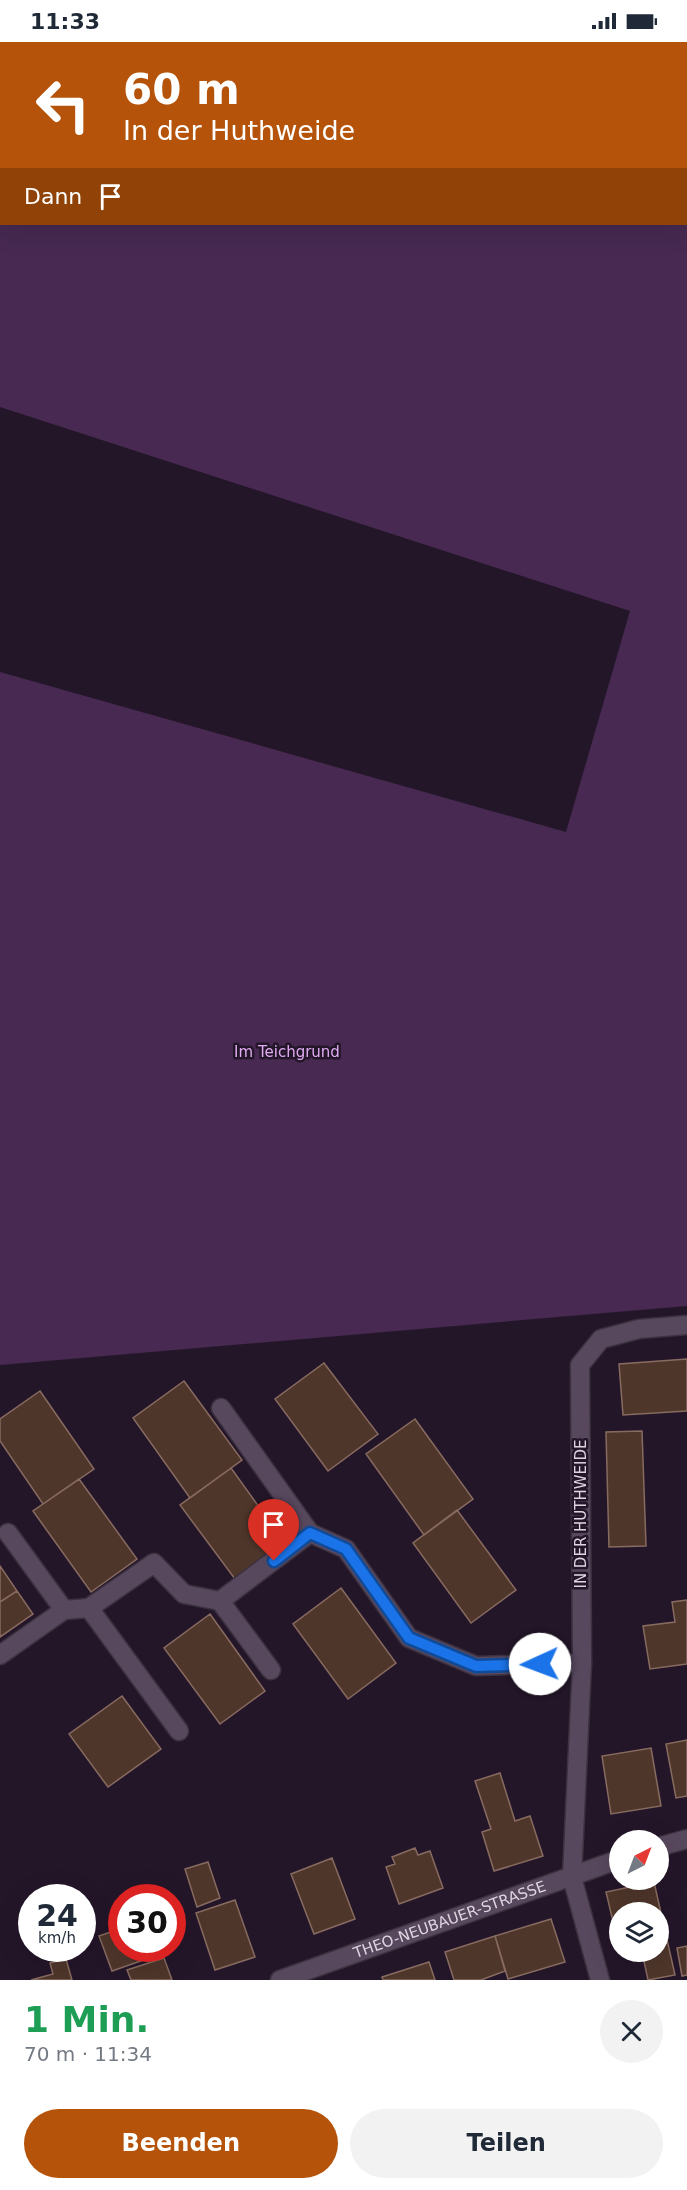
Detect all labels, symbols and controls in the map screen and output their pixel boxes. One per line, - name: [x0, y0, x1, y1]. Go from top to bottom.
- text: 11:33: [30, 9, 100, 34]
- text: 60 m: [123, 65, 240, 114]
- icon: left: [24, 66, 102, 144]
- text: In der Huthweide: [123, 115, 355, 146]
- icon: arrive: [94, 180, 127, 213]
- text: Dann: [24, 184, 82, 209]
- park label: Im Teichgrund: [234, 1043, 340, 1061]
- street label: IN DER HUTHWEIDE: [572, 1439, 590, 1589]
- pin: [248, 1499, 299, 1561]
- icon: arrive: [257, 1508, 290, 1541]
- position arrow: [508, 1632, 572, 1696]
- north arrow: [609, 1830, 669, 1890]
- map controls: [609, 1830, 669, 1962]
- street label: THEO-NEUBAUER-STRASSE: [350, 1877, 548, 1962]
- speed limit sign: 30: [108, 1884, 186, 1962]
- text: 24: [36, 1898, 78, 1933]
- button: layers: [609, 1902, 669, 1962]
- text: km/h: [38, 1929, 76, 1947]
- text: 1 Min.: [24, 1999, 149, 2040]
- button: close: [600, 2000, 663, 2063]
- text: 70 m · 11:34: [24, 2042, 152, 2066]
- button: Beenden: [24, 2109, 338, 2178]
- button: Teilen: [350, 2109, 663, 2178]

